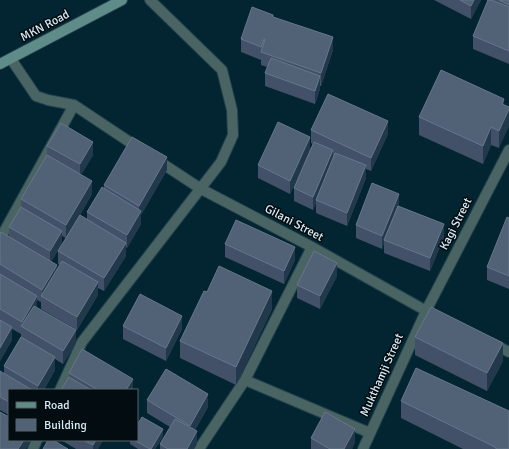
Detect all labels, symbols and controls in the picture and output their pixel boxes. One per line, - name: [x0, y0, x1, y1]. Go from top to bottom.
- street label: MKN Road: [18, 7, 72, 45]
- street label: Kagi Street: [436, 195, 476, 253]
- street label: Gilani Street: [262, 201, 326, 245]
- street label: Mukthamji Street: [357, 331, 407, 419]
- legend: [8, 389, 138, 441]
- text: Road: [44, 398, 70, 413]
- text: Building: [44, 418, 87, 433]

